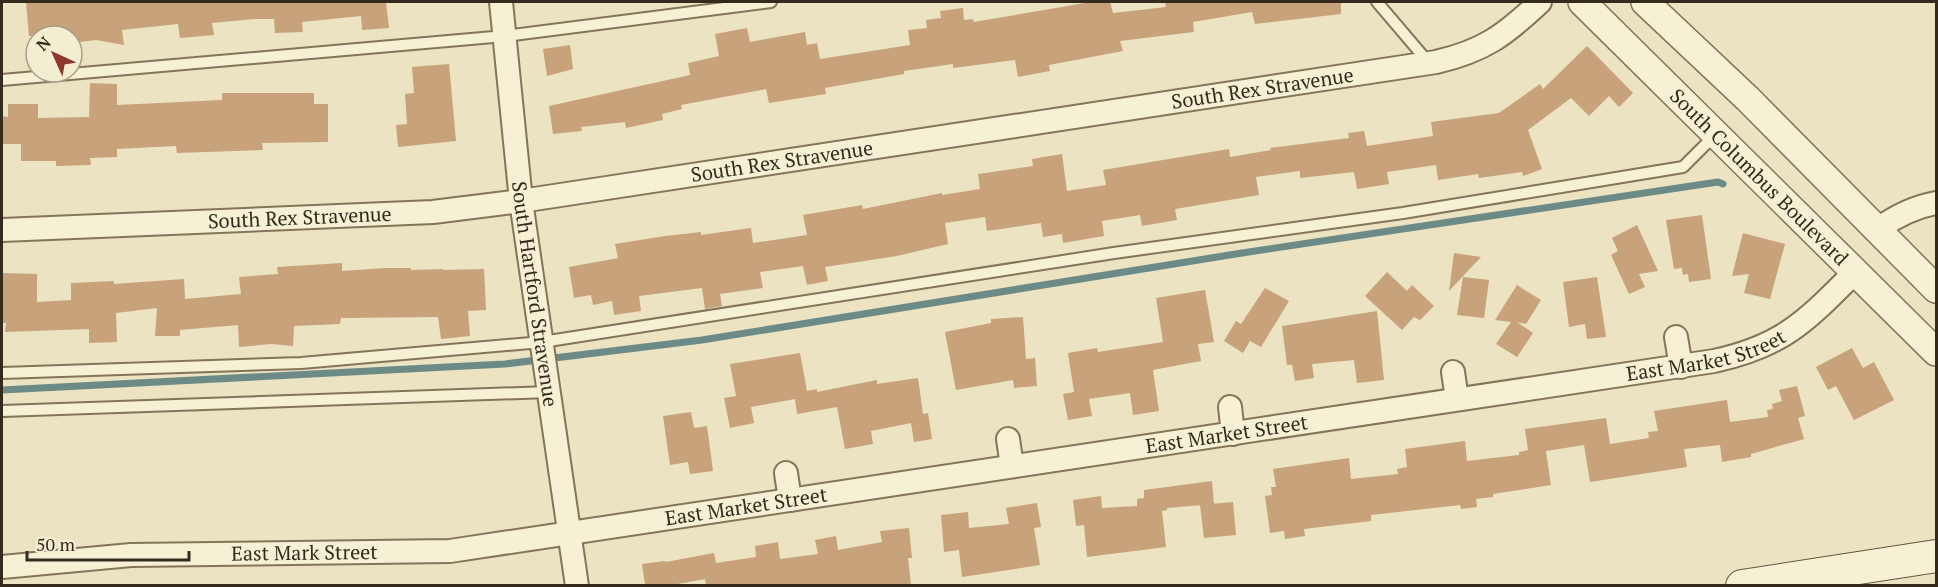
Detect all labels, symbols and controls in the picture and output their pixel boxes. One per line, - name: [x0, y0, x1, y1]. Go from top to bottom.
- north arrow: [24, 24, 84, 84]
- text: N: [31, 31, 55, 55]
- street label: South Rex Stravenue: [1169, 61, 1355, 115]
- street label: South Columbus Boulevard: [1664, 82, 1855, 271]
- street label: South Rex Stravenue: [689, 134, 875, 188]
- street label: South Hartford Stravenue: [506, 180, 565, 408]
- street label: South Rex Stravenue: [207, 200, 392, 234]
- street label: East Market Street: [1624, 322, 1791, 387]
- street label: East Market Street: [1144, 408, 1310, 459]
- street label: East Market Street: [663, 480, 830, 532]
- scale bar: [27, 524, 189, 562]
- text: 50 m: [36, 532, 76, 556]
- street label: East Mark Street: [231, 538, 378, 567]

